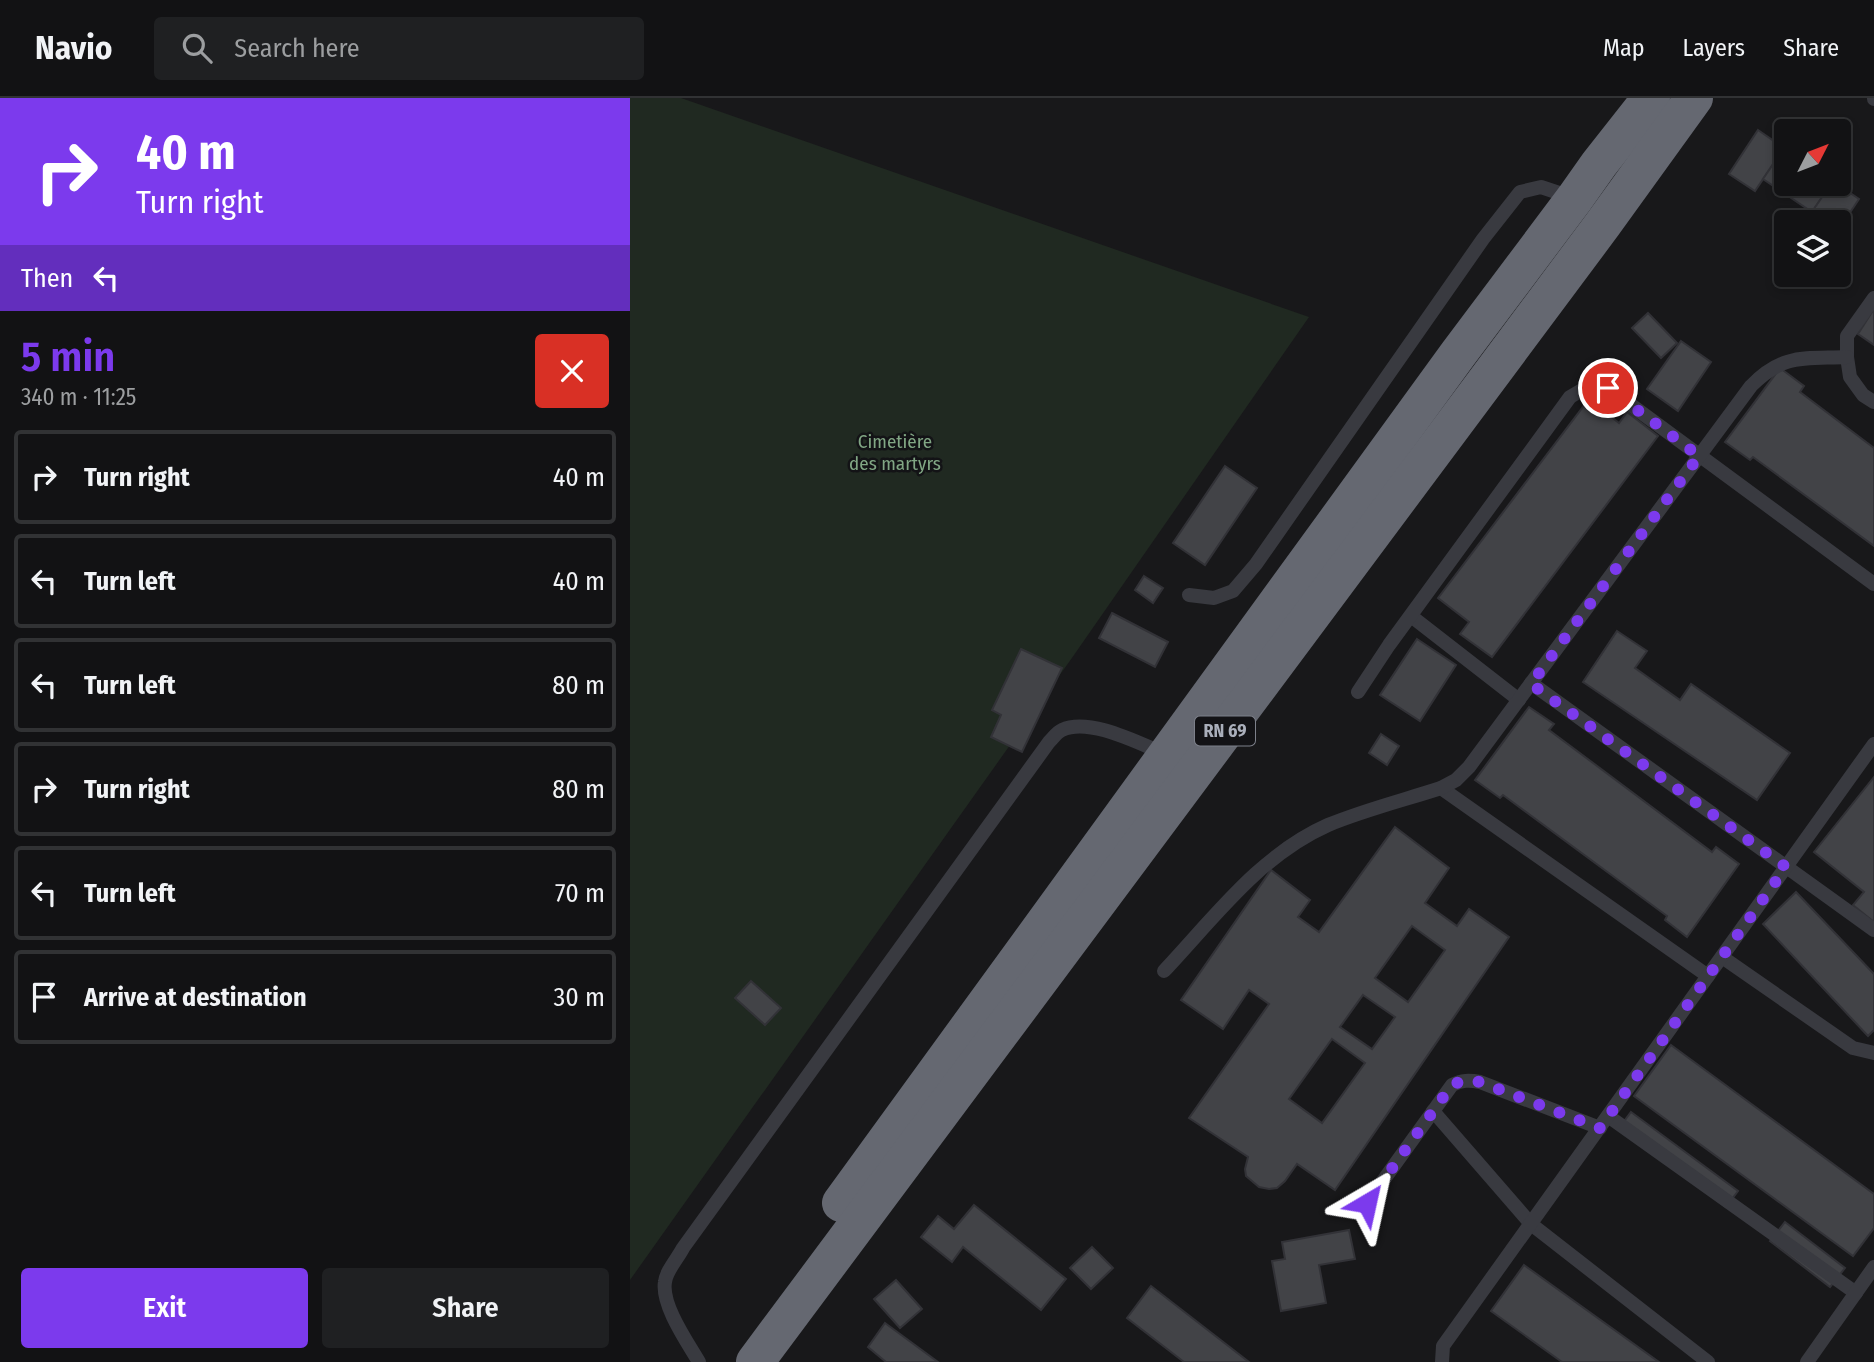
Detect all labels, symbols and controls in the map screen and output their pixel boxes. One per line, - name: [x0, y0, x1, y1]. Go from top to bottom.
- search box: [154, 17, 644, 80]
- text: Navio: [35, 28, 112, 68]
- icon: search: [178, 29, 216, 67]
- text: Search here: [234, 33, 360, 64]
- text: Map: [1603, 34, 1645, 62]
- text: Layers: [1683, 34, 1745, 62]
- text: Share: [1783, 34, 1839, 62]
- north arrow: [1774, 119, 1852, 196]
- map controls: [1774, 119, 1851, 287]
- text: 40 m: [136, 123, 236, 182]
- icon: right: [21, 126, 112, 217]
- text: Turn right: [136, 183, 263, 221]
- button: layers: [1774, 210, 1851, 287]
- icon: left: [87, 259, 125, 297]
- text: Then: [21, 263, 73, 294]
- text: 5 min: [21, 332, 115, 382]
- button: close: [535, 334, 609, 408]
- pin: [1578, 358, 1638, 418]
- icon: arrive: [1589, 369, 1627, 407]
- text: 340 m · 11:25: [21, 383, 136, 411]
- park label: Cimetière des martyrs: [849, 430, 941, 475]
- icon: right: [25, 458, 63, 496]
- text: Turn right: [84, 462, 190, 493]
- text: 40 m: [553, 462, 605, 493]
- icon: left: [25, 562, 63, 600]
- text: Turn left: [84, 566, 176, 597]
- text: 40 m: [553, 566, 605, 597]
- icon: left: [25, 666, 63, 704]
- text: Turn left: [84, 670, 176, 701]
- text: 80 m: [552, 670, 605, 701]
- road number: RN 69: [1195, 716, 1255, 746]
- icon: right: [25, 770, 63, 808]
- text: Turn right: [84, 774, 190, 805]
- text: 80 m: [552, 774, 605, 805]
- icon: left: [25, 874, 63, 912]
- text: Turn left: [84, 878, 176, 909]
- text: 70 m: [555, 878, 605, 909]
- icon: arrive: [25, 978, 63, 1016]
- text: Arrive at destination: [84, 982, 307, 1013]
- text: 30 m: [554, 982, 605, 1013]
- position arrow: [1330, 1166, 1404, 1240]
- button: Exit: [21, 1268, 308, 1348]
- button: Share: [322, 1268, 609, 1348]

